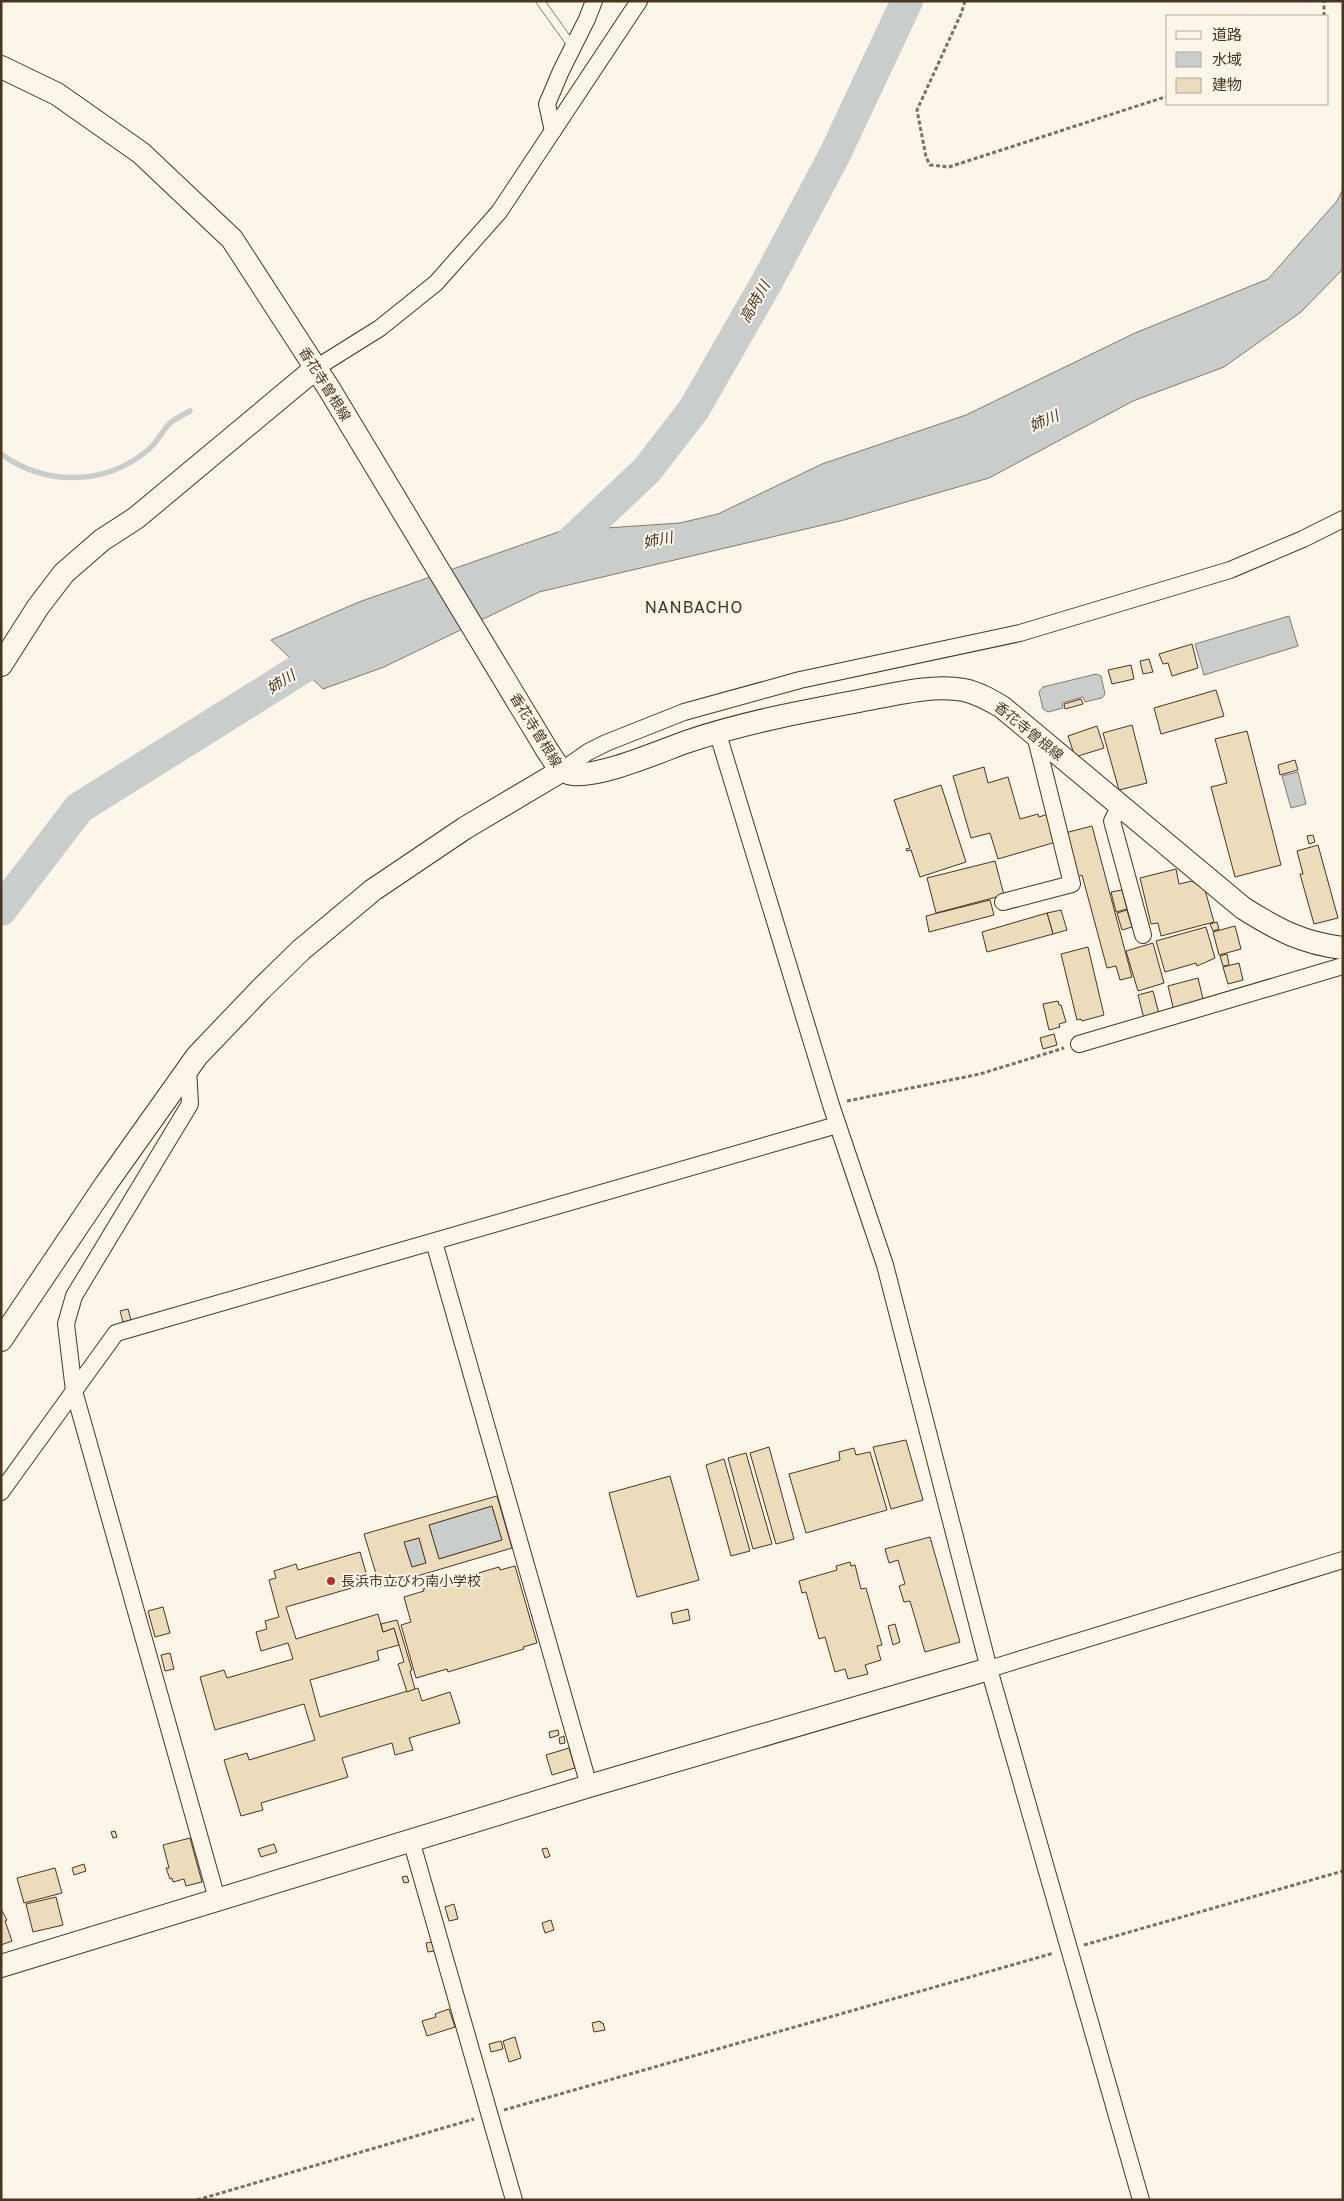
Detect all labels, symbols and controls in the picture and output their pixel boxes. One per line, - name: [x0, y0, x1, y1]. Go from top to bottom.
- legend: [1166, 15, 1329, 105]
- text: 道路: [1212, 25, 1242, 43]
- text: 水域: [1212, 50, 1242, 68]
- text: 建物: [1212, 75, 1242, 93]
- water label: 高時川: [735, 276, 774, 325]
- street label: 香花寺曽根線: [296, 344, 355, 424]
- water label: 姉川: [1026, 405, 1063, 434]
- water label: 姉川: [641, 527, 676, 551]
- district label: NANBACHO: [645, 597, 743, 617]
- water label: 姉川: [263, 665, 300, 697]
- street label: 香花寺曽根線: [507, 690, 566, 770]
- street label: 香花寺曽根線: [991, 698, 1067, 764]
- place label: 長浜市立びわ南小学校: [341, 1572, 481, 1589]
- marker: 長浜市立びわ南小学校: [325, 1575, 337, 1587]

